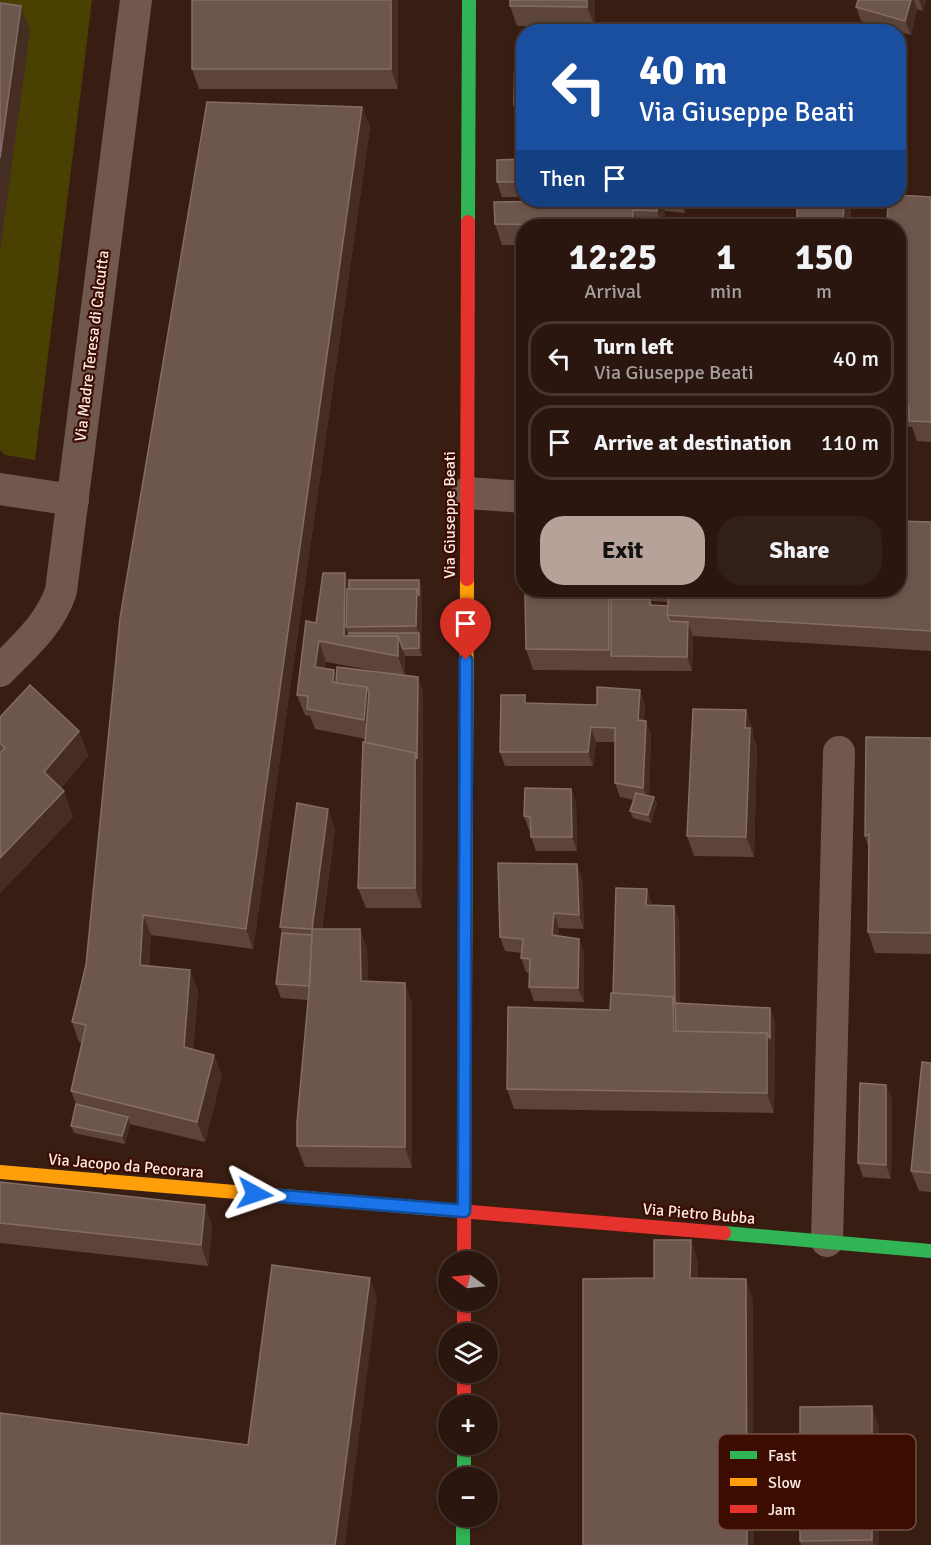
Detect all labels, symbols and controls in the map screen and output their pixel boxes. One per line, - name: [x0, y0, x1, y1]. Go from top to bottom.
- text: 40 m: [639, 45, 728, 96]
- icon: left: [540, 48, 618, 126]
- text: Via Giuseppe Beati: [639, 96, 855, 129]
- icon: arrive: [598, 162, 631, 195]
- text: Then: [540, 165, 586, 192]
- text: 12:25: [569, 235, 657, 280]
- text: 1: [716, 235, 736, 280]
- text: 150: [795, 235, 853, 280]
- street label: Via Madre Teresa di Calcutta: [70, 249, 114, 443]
- text: Arrival: [584, 279, 642, 304]
- text: min: [710, 279, 742, 304]
- text: m: [816, 279, 832, 304]
- text: Turn left: [594, 333, 674, 360]
- icon: left: [543, 342, 576, 375]
- text: 40 m: [833, 345, 879, 372]
- text: Via Giuseppe Beati: [594, 360, 754, 385]
- icon: arrive: [543, 426, 576, 459]
- text: Arrive at destination: [594, 429, 791, 456]
- text: 110 m: [821, 429, 879, 456]
- street label: Via Giuseppe Beati: [440, 451, 460, 579]
- button: Exit: [540, 516, 705, 585]
- button: Share: [717, 516, 882, 585]
- pin: [440, 598, 491, 660]
- icon: arrive: [449, 607, 482, 640]
- street label: Via Jacopo da Pecorara: [47, 1149, 205, 1183]
- position arrow: [223, 1162, 287, 1226]
- street label: Via Pietro Bubba: [642, 1199, 756, 1229]
- north arrow: [438, 1251, 498, 1311]
- map controls: [438, 1251, 498, 1527]
- button: layers: [438, 1323, 498, 1383]
- button: +: [438, 1395, 498, 1455]
- legend: [718, 1434, 916, 1530]
- text: Fast: [768, 1446, 797, 1466]
- button: −: [438, 1467, 498, 1527]
- text: Slow: [768, 1473, 802, 1493]
- text: Jam: [768, 1500, 796, 1520]

